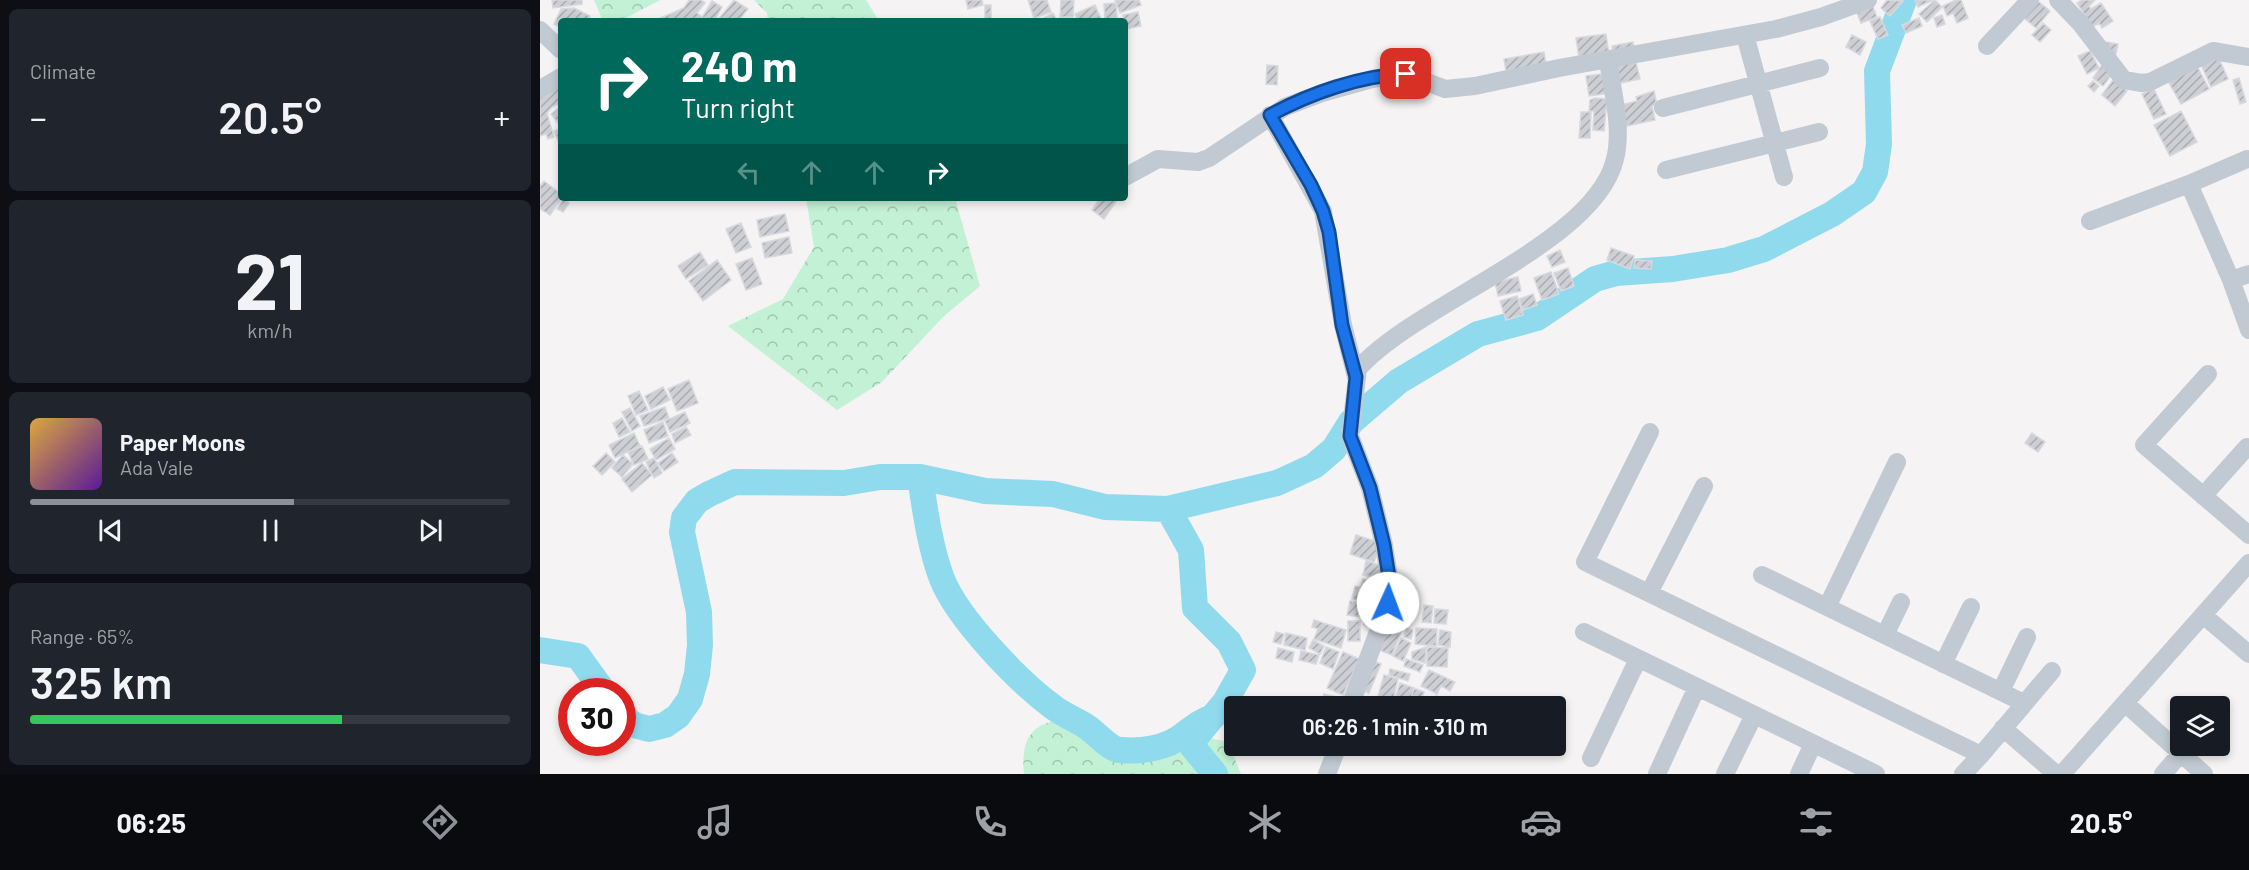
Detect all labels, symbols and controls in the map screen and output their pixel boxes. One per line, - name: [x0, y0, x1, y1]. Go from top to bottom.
- text: 240 m: [681, 40, 797, 90]
- icon: right: [582, 42, 660, 120]
- pin: [1380, 48, 1431, 99]
- icon: arrive: [1389, 57, 1422, 90]
- text: Climate: [30, 59, 96, 83]
- text: 20.5°: [218, 89, 322, 143]
- text: Turn right: [681, 91, 795, 123]
- text: −: [30, 97, 47, 137]
- text: +: [493, 97, 510, 137]
- icon: left: [732, 156, 765, 189]
- icon: ahead: [795, 156, 828, 189]
- icon: ahead: [858, 156, 891, 189]
- icon: right: [921, 156, 954, 189]
- text: 21: [235, 232, 305, 326]
- text: km/h: [247, 318, 293, 342]
- text: Paper Moons: [120, 429, 245, 455]
- text: Ada Vale: [120, 455, 193, 479]
- icon: previous: [94, 514, 127, 547]
- icon: pause: [254, 514, 287, 547]
- icon: next: [414, 514, 447, 547]
- position arrow: [1356, 571, 1420, 635]
- text: Range · 65%: [30, 624, 134, 648]
- text: 325 km: [30, 654, 172, 708]
- speed limit sign: 30: [558, 678, 636, 756]
- map controls: [2170, 696, 2230, 756]
- button: layers: [2170, 696, 2230, 756]
- text: 06:26 · 1 min · 310 m: [1302, 713, 1488, 739]
- icon: directions: [419, 801, 461, 843]
- icon: music: [694, 801, 736, 843]
- icon: phone: [969, 801, 1011, 843]
- icon: climate: [1244, 801, 1286, 843]
- icon: car: [1520, 801, 1562, 843]
- icon: filters: [1795, 801, 1837, 843]
- text: 06:25: [117, 806, 186, 838]
- text: 20.5°: [2070, 806, 2132, 838]

